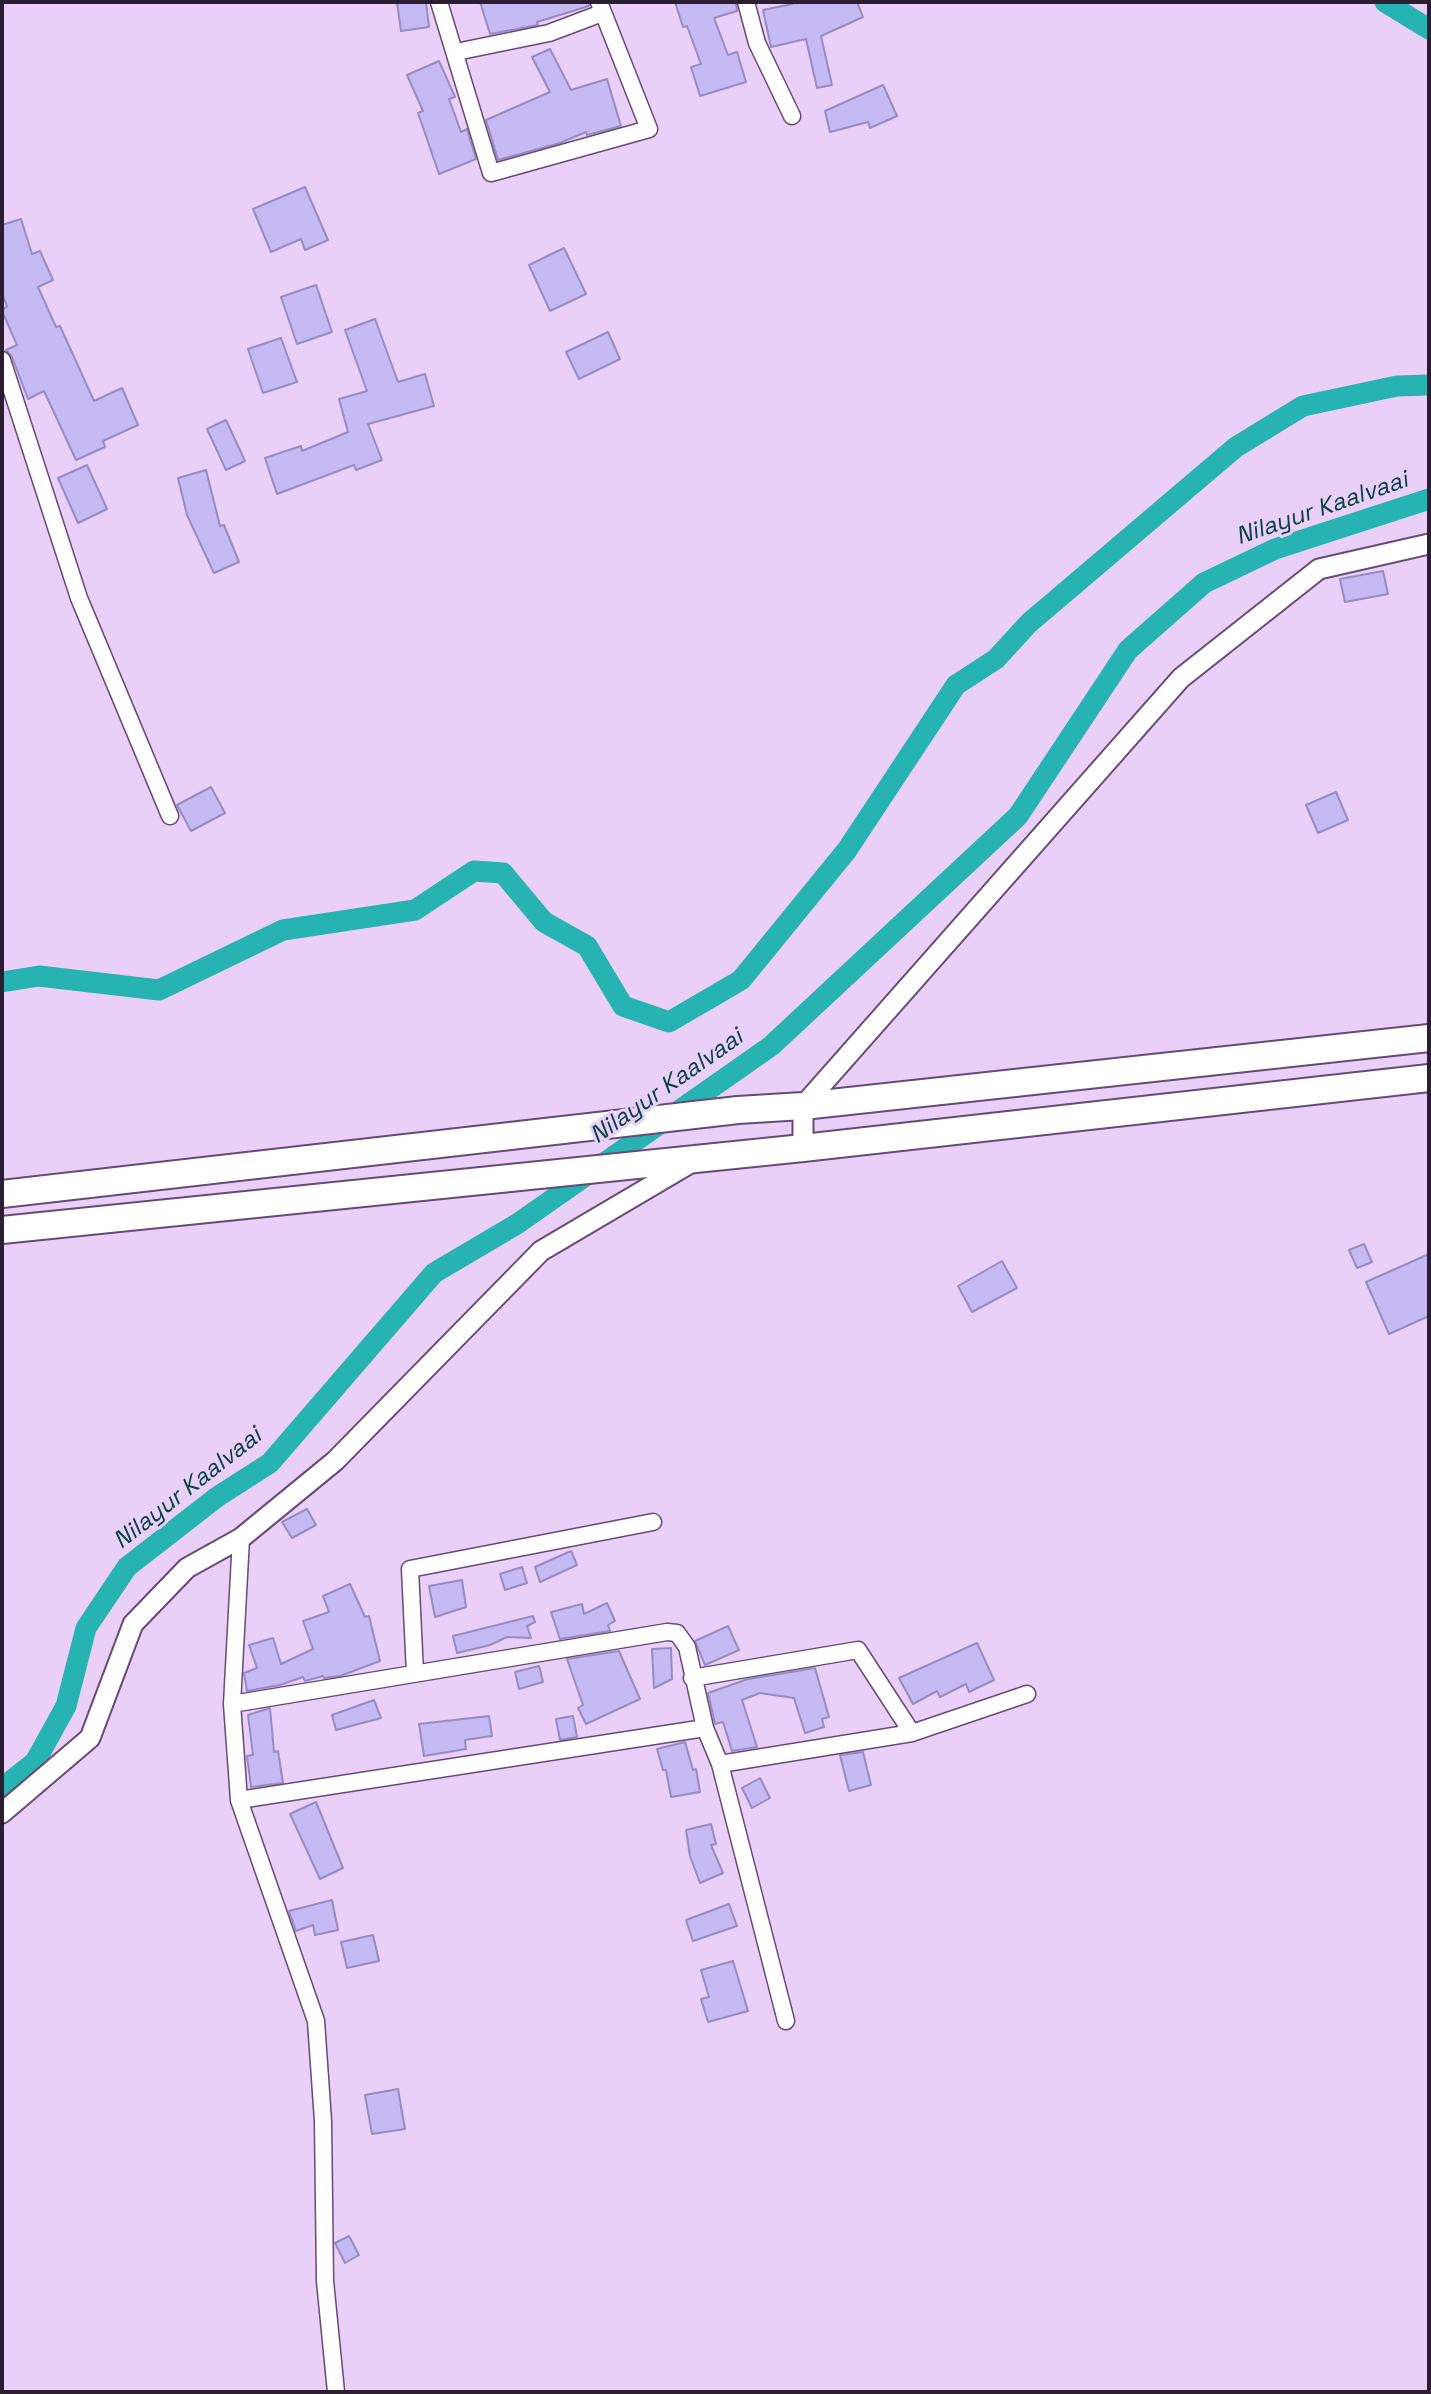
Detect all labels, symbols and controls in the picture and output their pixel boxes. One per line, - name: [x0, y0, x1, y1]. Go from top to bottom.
- water label: Nilayur Kaalvaai: [1232, 466, 1412, 552]
- water label: Nilayur Kaalvaai: [585, 1024, 749, 1150]
- water label: Nilayur Kaalvaai: [108, 1422, 268, 1556]

